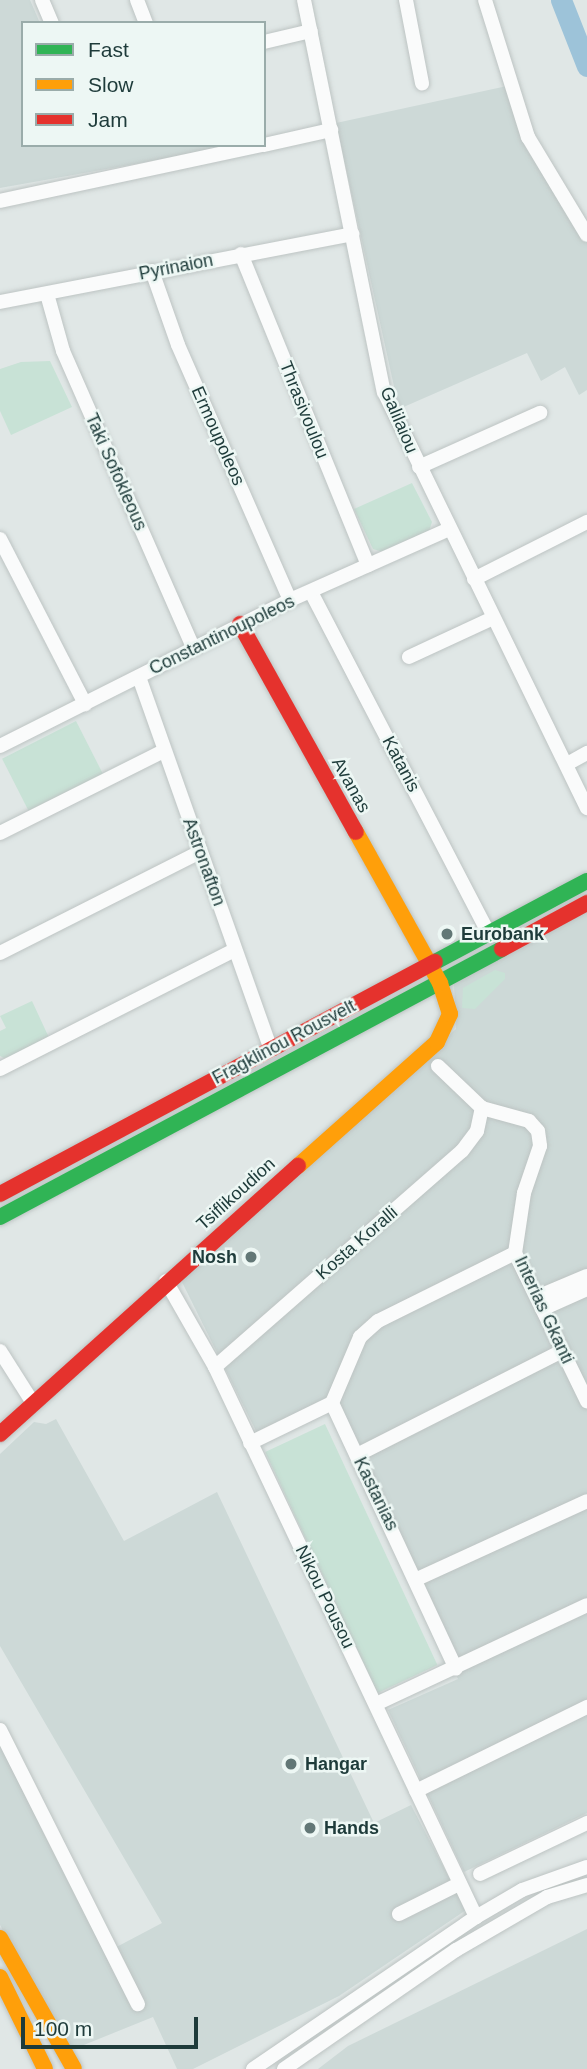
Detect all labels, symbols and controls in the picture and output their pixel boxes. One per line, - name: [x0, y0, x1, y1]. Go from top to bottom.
- legend: [21, 21, 266, 147]
- text: Fast: [88, 38, 129, 61]
- text: Slow: [88, 73, 134, 96]
- text: Jam: [88, 108, 128, 131]
- street label: Pyrinaion: [137, 249, 215, 285]
- street label: Thrasivoulou: [275, 358, 333, 462]
- street label: Ermoupoleos: [187, 383, 249, 489]
- street label: Galilaiou: [375, 384, 423, 456]
- street label: Taki Sofokleous: [80, 410, 152, 534]
- street label: Constantinoupoleos: [146, 590, 298, 680]
- street label: Katanis: [377, 732, 425, 796]
- street label: Avanas: [327, 754, 375, 816]
- street label: Astronafton: [178, 815, 230, 909]
- place label: Eurobank: [461, 923, 544, 945]
- marker: Eurobank: [439, 926, 455, 942]
- street label: Fragklinou Rousvelt: [209, 995, 359, 1089]
- street label: Tsiflikoudion: [192, 1153, 280, 1235]
- street label: Kosta Koralli: [312, 1202, 402, 1284]
- place label: Nosh: [192, 1246, 237, 1268]
- marker: Nosh: [243, 1249, 259, 1265]
- street label: Interias Gkanti: [510, 1253, 578, 1367]
- street label: Kastanias: [349, 1454, 403, 1534]
- street label: Nikou Pousou: [291, 1542, 359, 1652]
- place label: Hangar: [305, 1753, 367, 1775]
- marker: Hangar: [283, 1756, 299, 1772]
- place label: Hands: [324, 1817, 379, 1839]
- marker: Hands: [302, 1820, 318, 1836]
- scale bar: [24, 2002, 201, 2046]
- text: 100 m: [34, 2017, 92, 2040]

